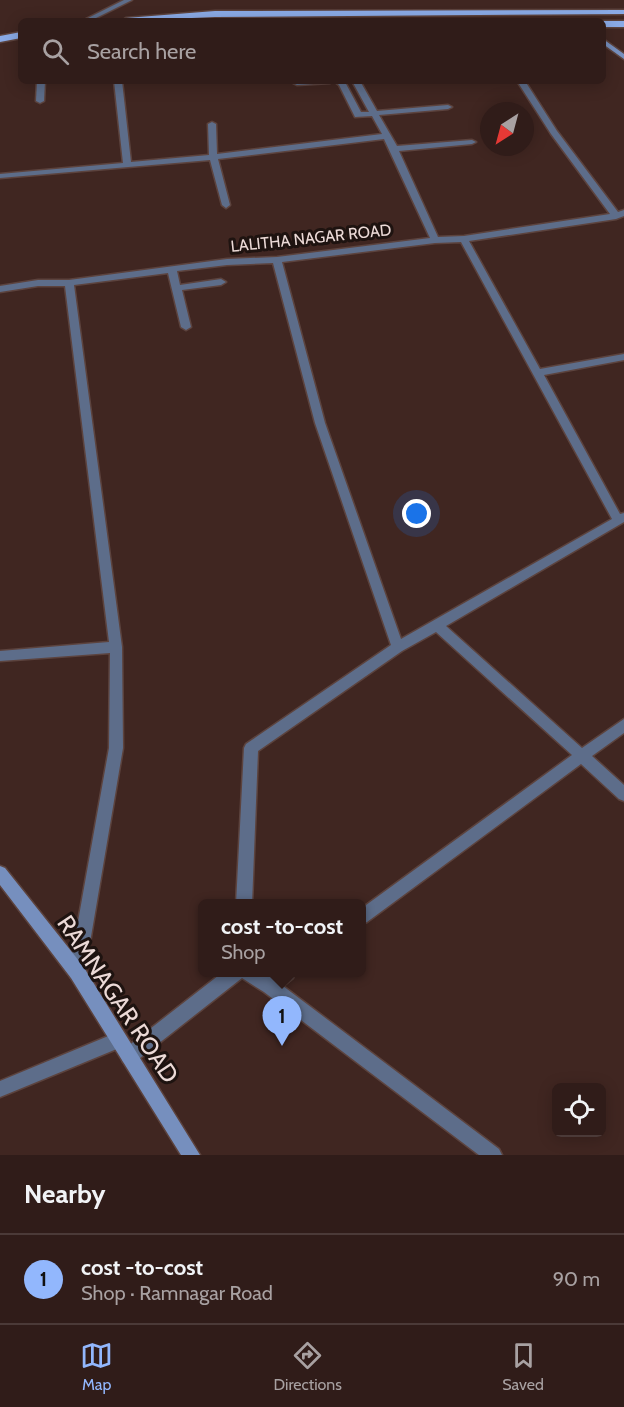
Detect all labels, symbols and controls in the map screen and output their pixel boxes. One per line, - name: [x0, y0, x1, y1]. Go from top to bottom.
- search box: [18, 18, 606, 84]
- icon: search: [39, 35, 72, 68]
- text: Search here: [87, 38, 196, 65]
- north arrow: [480, 102, 534, 156]
- street label: LALITHA NAGAR ROAD: [230, 220, 392, 256]
- your location: [402, 499, 431, 528]
- popup: [198, 899, 366, 977]
- street label: RAMNAGAR ROAD: [51, 910, 185, 1088]
- text: cost -to-cost: [221, 913, 343, 940]
- text: Shop: [221, 940, 265, 964]
- pin: 1: [262, 996, 302, 1046]
- map controls: [552, 1083, 606, 1137]
- button: locate: [552, 1083, 606, 1137]
- text: Nearby: [24, 1178, 105, 1210]
- text: cost -to-cost: [81, 1254, 203, 1281]
- text: 1: [40, 1267, 47, 1291]
- text: 90 m: [553, 1267, 600, 1291]
- text: Shop · Ramnagar Road: [81, 1281, 273, 1305]
- tab: Map: [80, 1339, 113, 1394]
- tab: Directions: [274, 1339, 342, 1394]
- tab: Saved: [502, 1339, 544, 1394]

